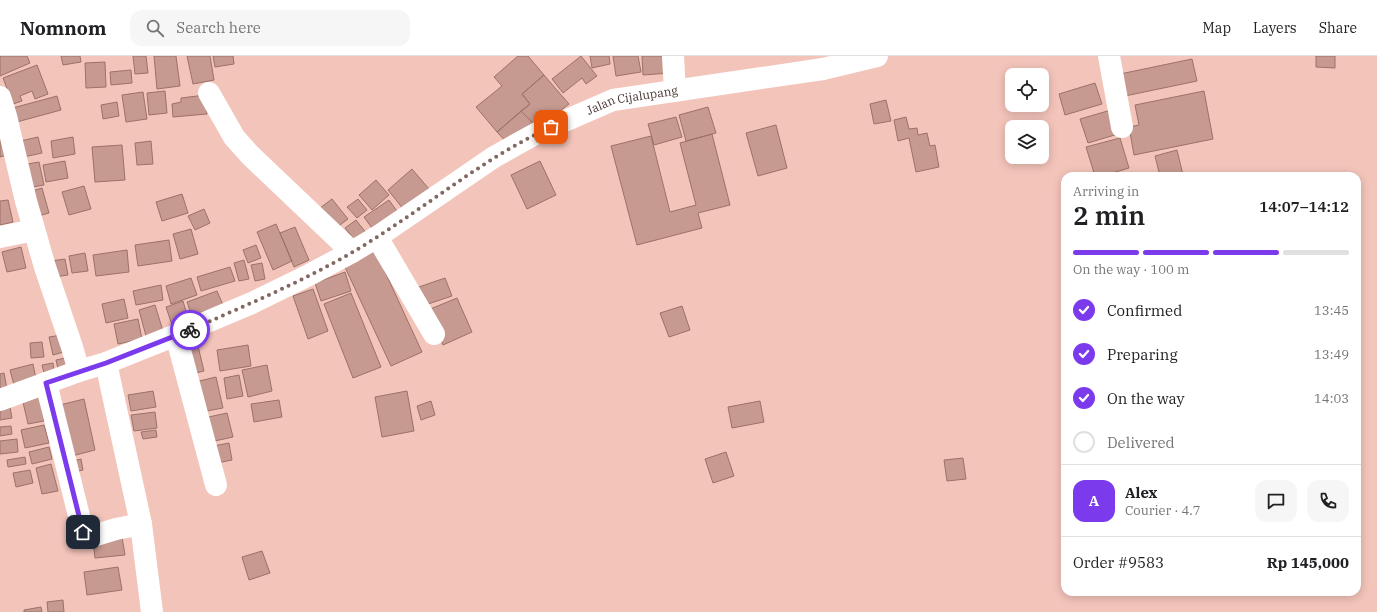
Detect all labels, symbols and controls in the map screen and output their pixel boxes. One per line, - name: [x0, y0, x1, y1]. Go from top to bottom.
- search box: [130, 10, 410, 46]
- text: Nomnom: [20, 16, 106, 40]
- icon: search: [144, 17, 166, 39]
- text: Search here: [176, 18, 261, 37]
- text: Map: [1203, 19, 1231, 37]
- text: Layers: [1253, 19, 1297, 37]
- text: Share: [1319, 19, 1357, 37]
- map controls: [1005, 68, 1049, 164]
- button: locate: [1005, 68, 1049, 112]
- street label: Jalan Cijalupang: [584, 82, 679, 118]
- pin: [534, 110, 568, 144]
- icon: bag: [540, 116, 562, 138]
- button: layers: [1005, 120, 1049, 164]
- text: Arriving in: [1073, 183, 1139, 200]
- text: 14:07–14:12: [1259, 197, 1349, 216]
- text: 2 min: [1073, 198, 1145, 232]
- text: On the way · 100 m: [1073, 261, 1189, 278]
- icon: check: [1073, 299, 1095, 321]
- text: Confirmed: [1107, 301, 1182, 320]
- text: 13:45: [1314, 302, 1349, 319]
- courier: [170, 310, 210, 350]
- icon: bike: [179, 319, 201, 341]
- icon: check: [1073, 343, 1095, 365]
- text: Preparing: [1107, 345, 1178, 364]
- text: 13:49: [1314, 346, 1349, 363]
- icon: check: [1073, 387, 1095, 409]
- text: On the way: [1107, 389, 1185, 408]
- text: 14:03: [1314, 390, 1349, 407]
- text: Delivered: [1107, 433, 1175, 452]
- button: chat: [1255, 480, 1297, 522]
- button: phone: [1307, 480, 1349, 522]
- text: Alex: [1125, 483, 1157, 502]
- text: A: [1089, 491, 1099, 510]
- text: Courier · 4.7: [1125, 502, 1201, 519]
- pin: [66, 515, 100, 549]
- icon: home: [72, 521, 94, 543]
- text: Order #9583: [1073, 553, 1164, 572]
- text: Rp 145,000: [1267, 553, 1349, 572]

